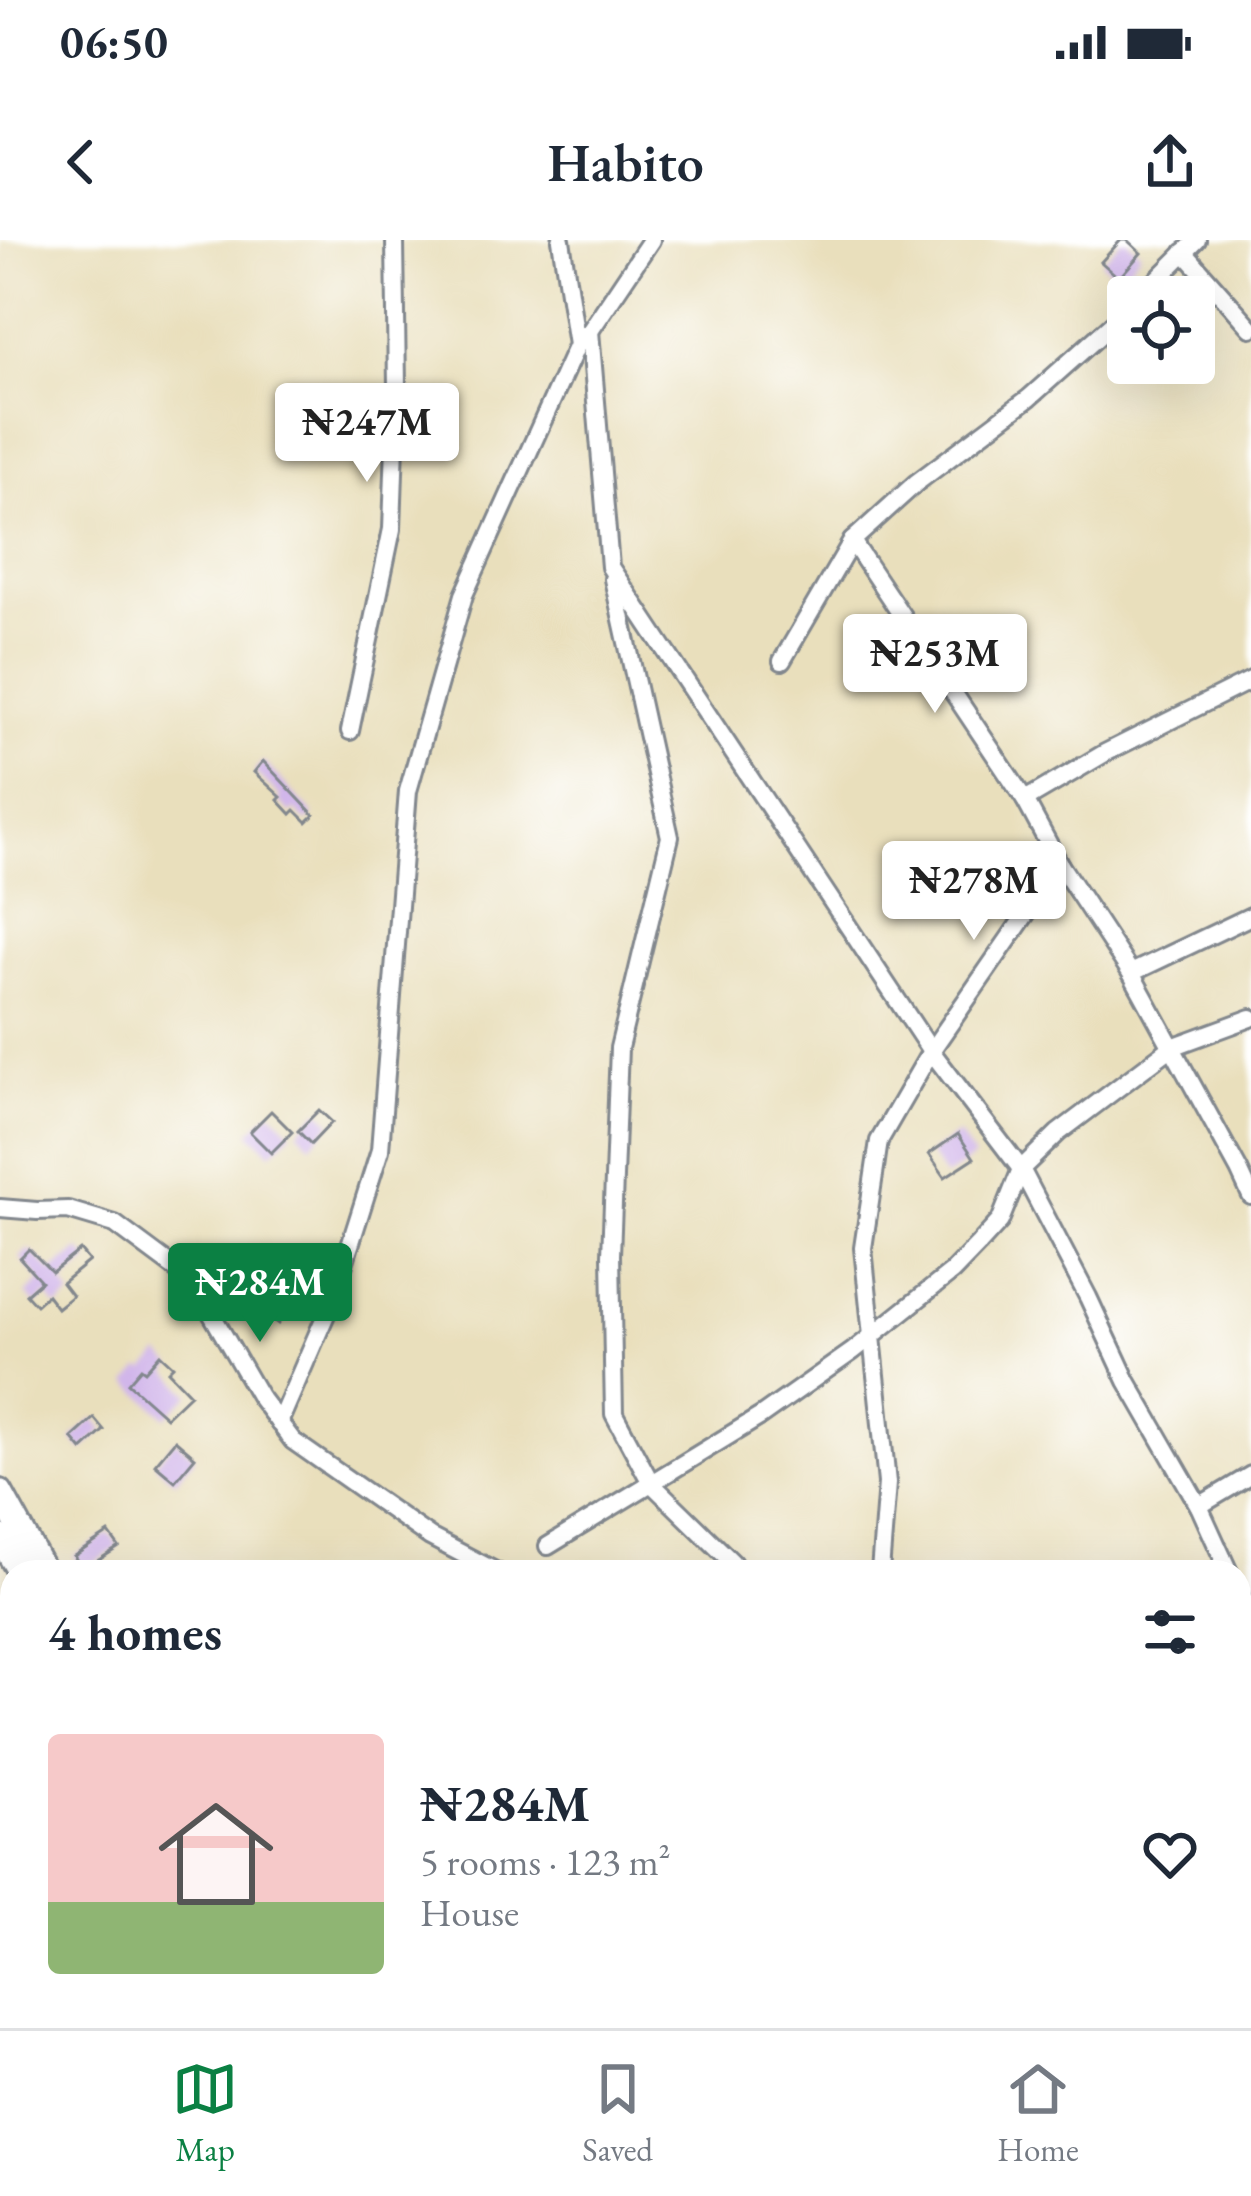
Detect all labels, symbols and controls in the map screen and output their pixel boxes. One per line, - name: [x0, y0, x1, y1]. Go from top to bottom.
- text: 06:50: [60, 13, 168, 71]
- text: Habito: [547, 127, 704, 197]
- icon: back: [48, 129, 114, 195]
- icon: share: [1137, 129, 1203, 195]
- map controls: [1107, 276, 1215, 384]
- button: locate: [1107, 276, 1215, 384]
- pin: ₦247M: [283, 383, 451, 485]
- text: ₦247M: [302, 396, 432, 447]
- pin: ₦253M: [851, 614, 1019, 716]
- text: ₦253M: [870, 627, 1000, 678]
- pin: ₦278M: [890, 841, 1058, 943]
- text: ₦278M: [909, 854, 1039, 905]
- pin: ₦284M: [176, 1243, 344, 1345]
- text: ₦284M: [195, 1256, 325, 1307]
- text: 4 homes: [48, 1599, 222, 1665]
- icon: filters: [1137, 1599, 1203, 1665]
- text: ₦284M: [420, 1770, 590, 1836]
- icon: home: [144, 1782, 288, 1926]
- icon: heart: [1137, 1821, 1203, 1887]
- text: 5 rooms · 123 m²: [420, 1836, 671, 1887]
- text: House: [420, 1887, 519, 1938]
- tab: Map: [172, 2056, 238, 2171]
- tab: Saved: [582, 2056, 653, 2171]
- tab: Home: [997, 2056, 1079, 2171]

